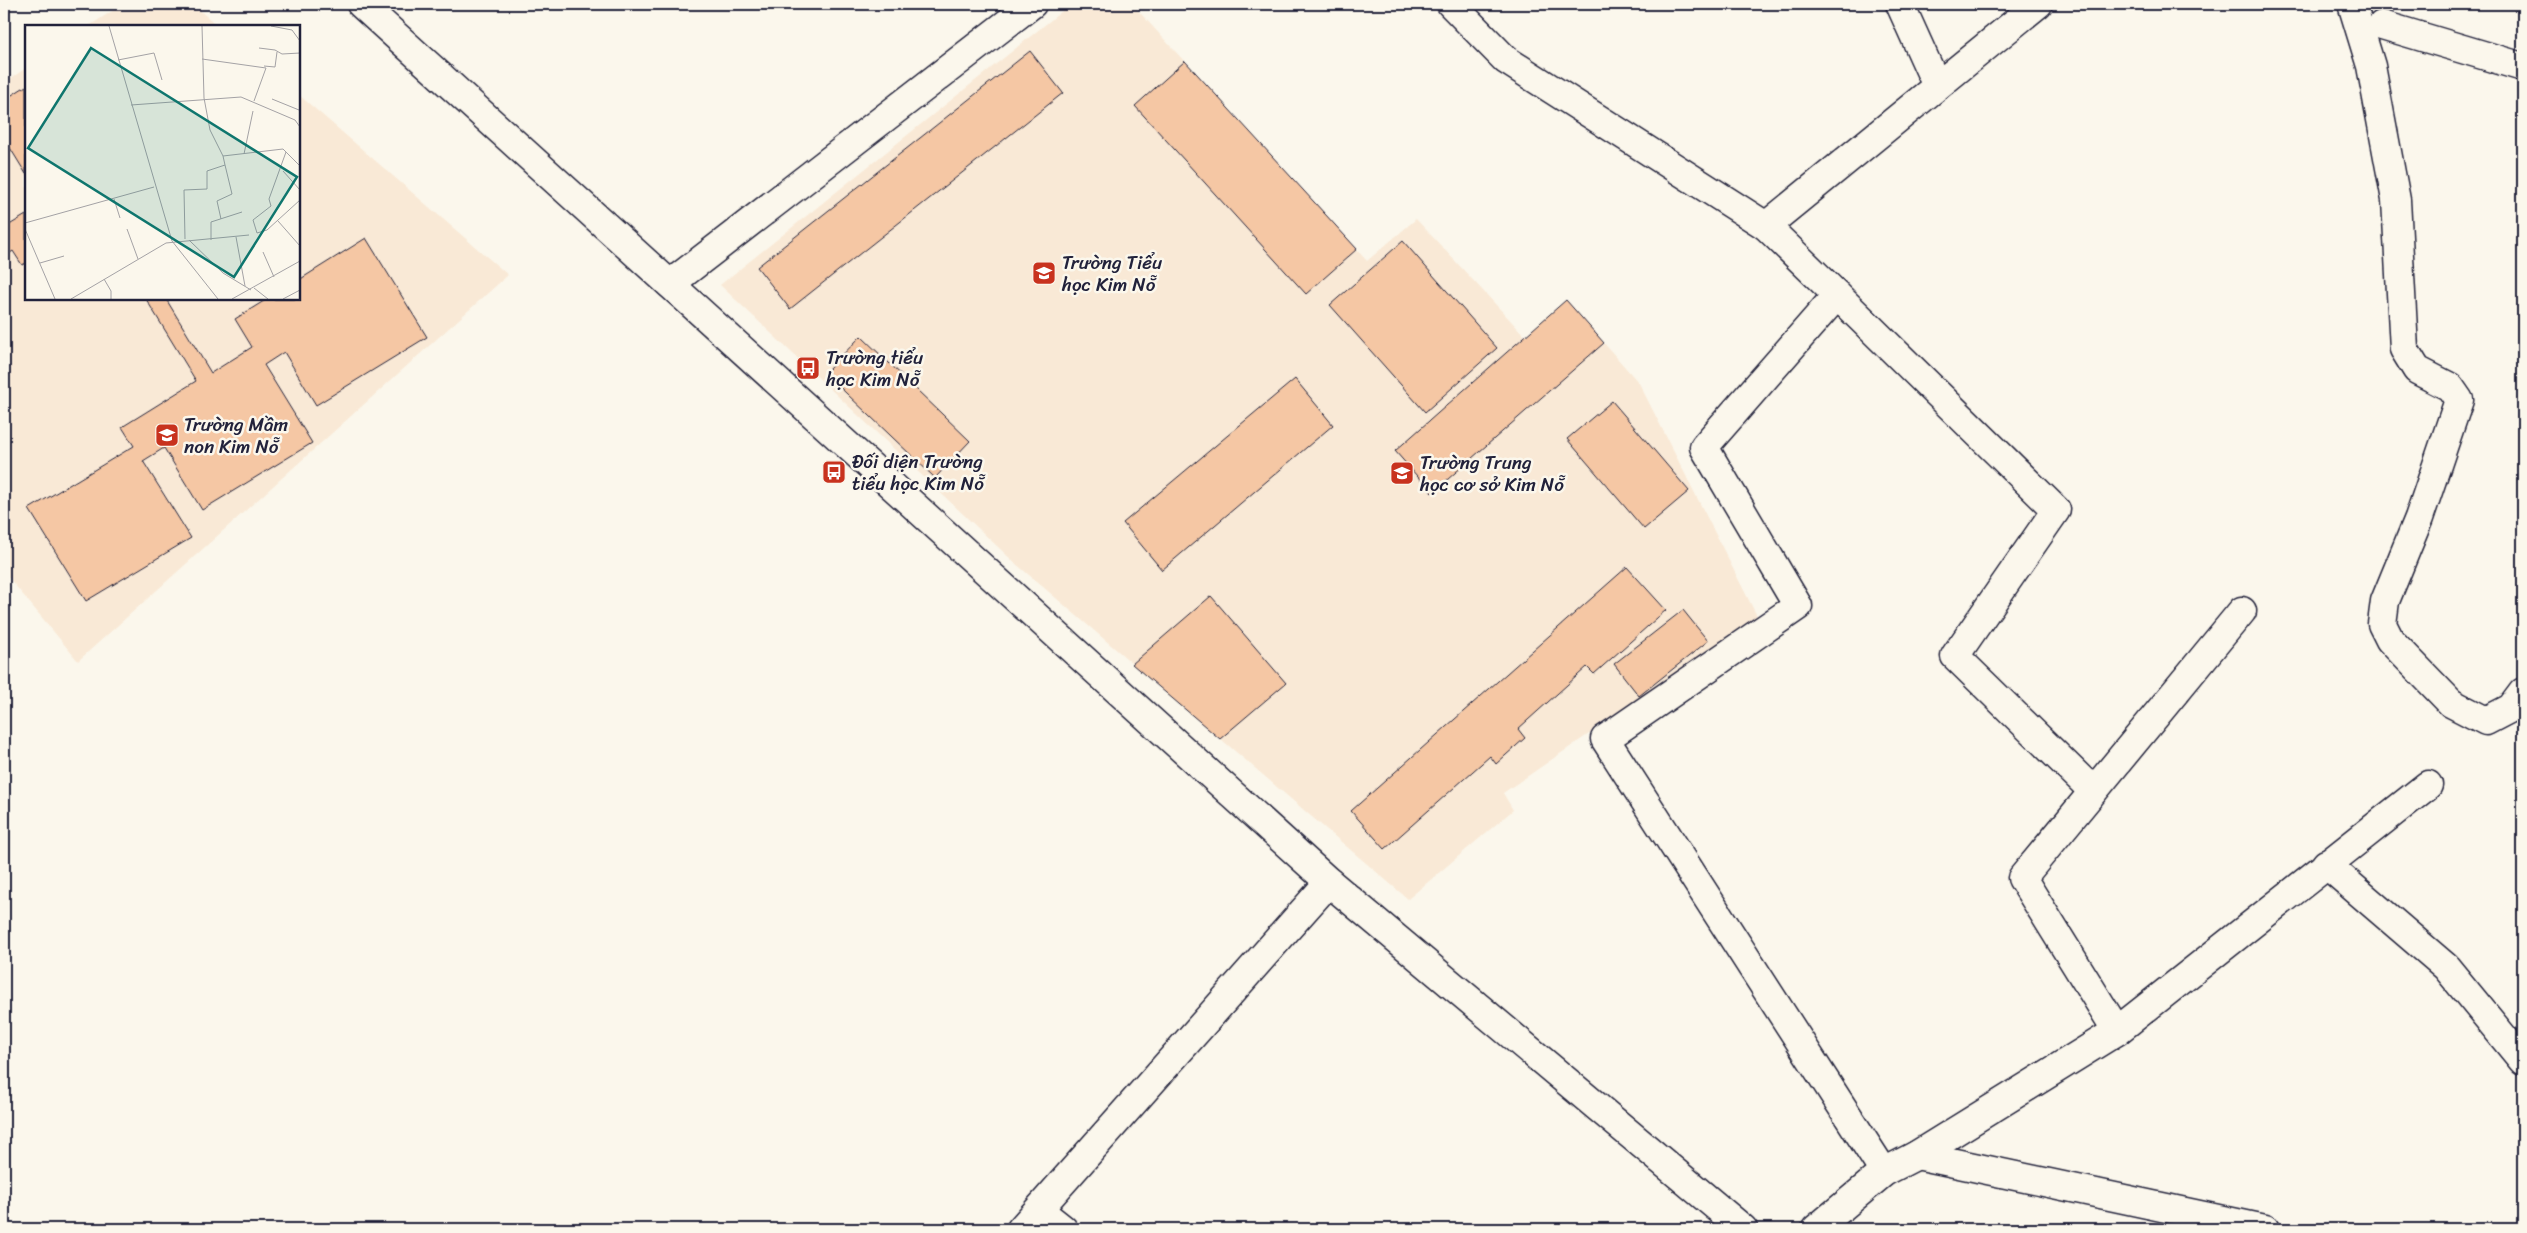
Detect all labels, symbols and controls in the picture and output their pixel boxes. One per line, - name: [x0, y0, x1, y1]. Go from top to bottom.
- inset map: [25, 25, 300, 300]
- place label: Trường Tiểu học Kim Nỗ: [1061, 246, 1162, 301]
- school or university icon: Trường Tiểu học Kim Nỗ: [1031, 260, 1057, 286]
- place label: Trường tiểu học Kim Nỗ: [825, 341, 923, 396]
- bus stop icon: Trường tiểu học Kim Nỗ: [795, 355, 821, 381]
- place label: Trường Mầm non Kim Nỗ: [184, 408, 288, 463]
- school or university icon: Trường Mầm non Kim Nỗ: [154, 422, 180, 448]
- place label: Đối diện Trường tiểu học Kim Nỗ: [852, 445, 986, 500]
- place label: Trường Trung học cơ sở Kim Nỗ: [1419, 446, 1566, 501]
- bus stop icon: Đối diện Trường tiểu học Kim Nỗ: [821, 459, 847, 485]
- school or university icon: Trường Trung học cơ sở Kim Nỗ: [1389, 460, 1415, 486]

